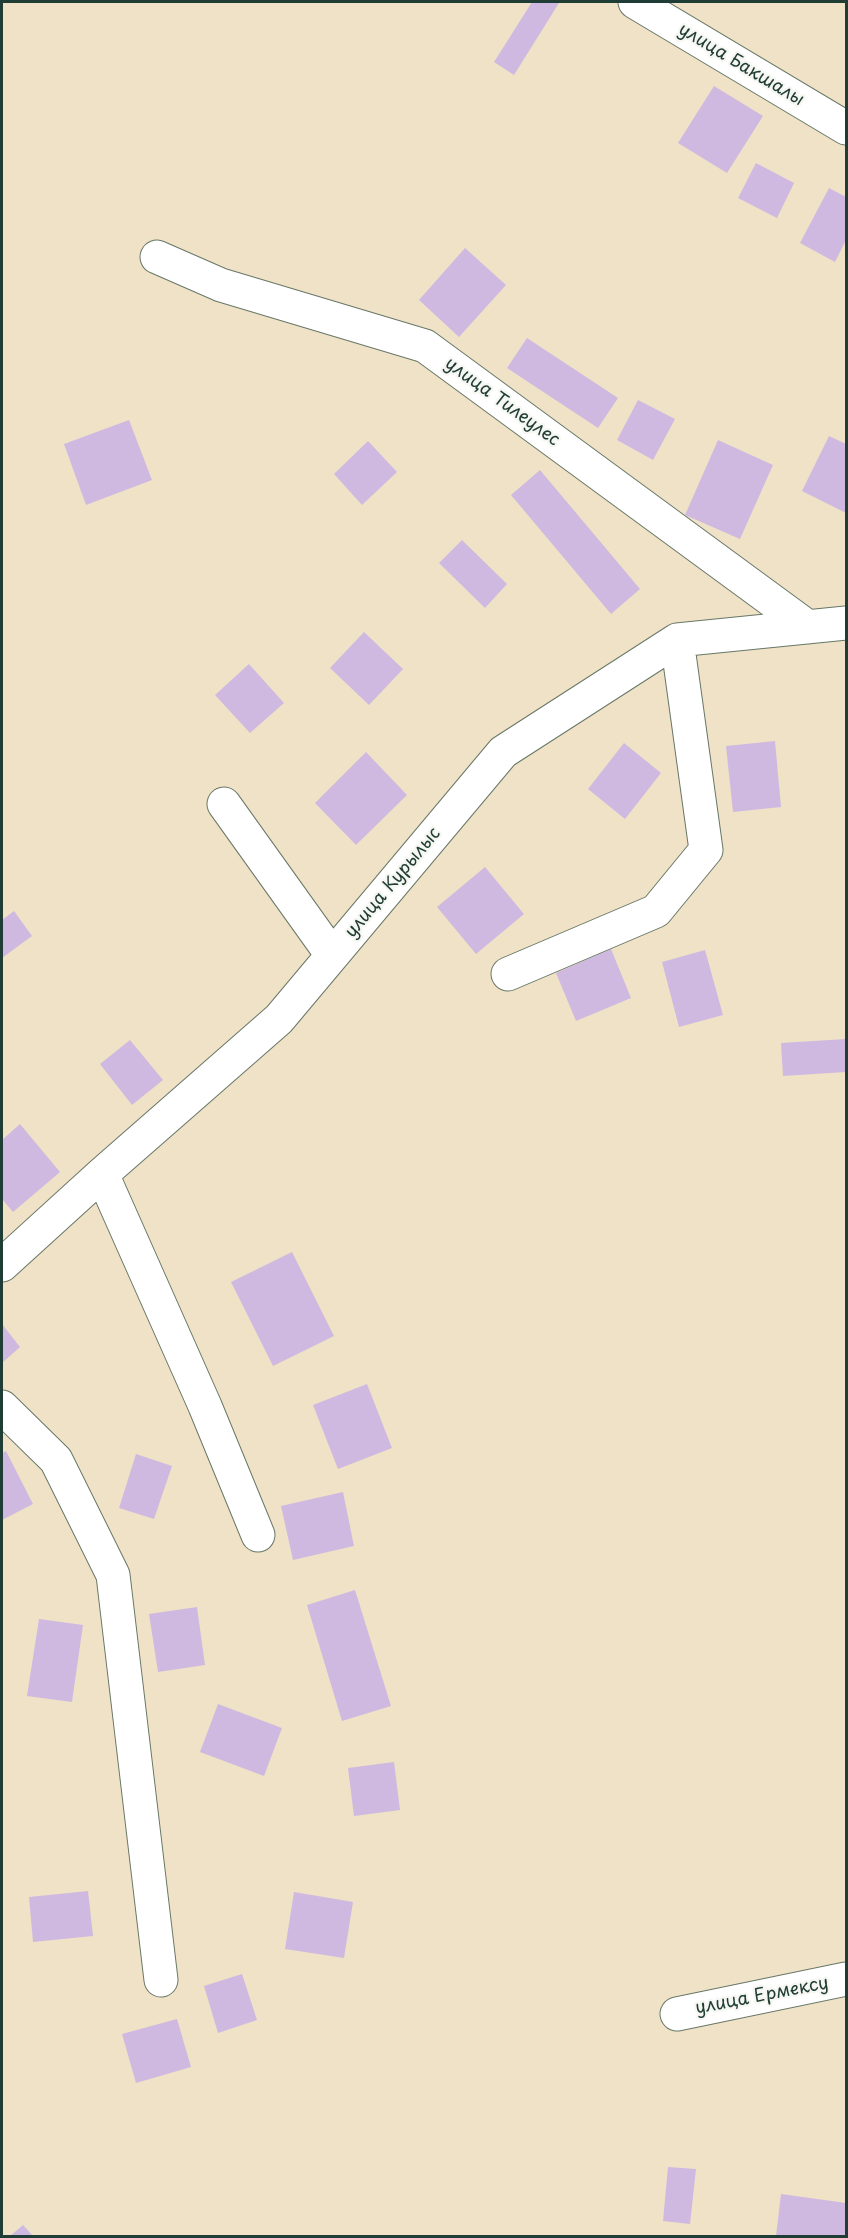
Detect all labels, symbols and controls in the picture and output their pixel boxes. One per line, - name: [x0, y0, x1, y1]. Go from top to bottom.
- street label: улица Бакшалы: [674, 19, 808, 111]
- street label: улица Тилеулес: [440, 353, 564, 451]
- street label: улица Курылыс: [341, 823, 445, 943]
- street label: улица Ермексу: [694, 1973, 830, 2019]

